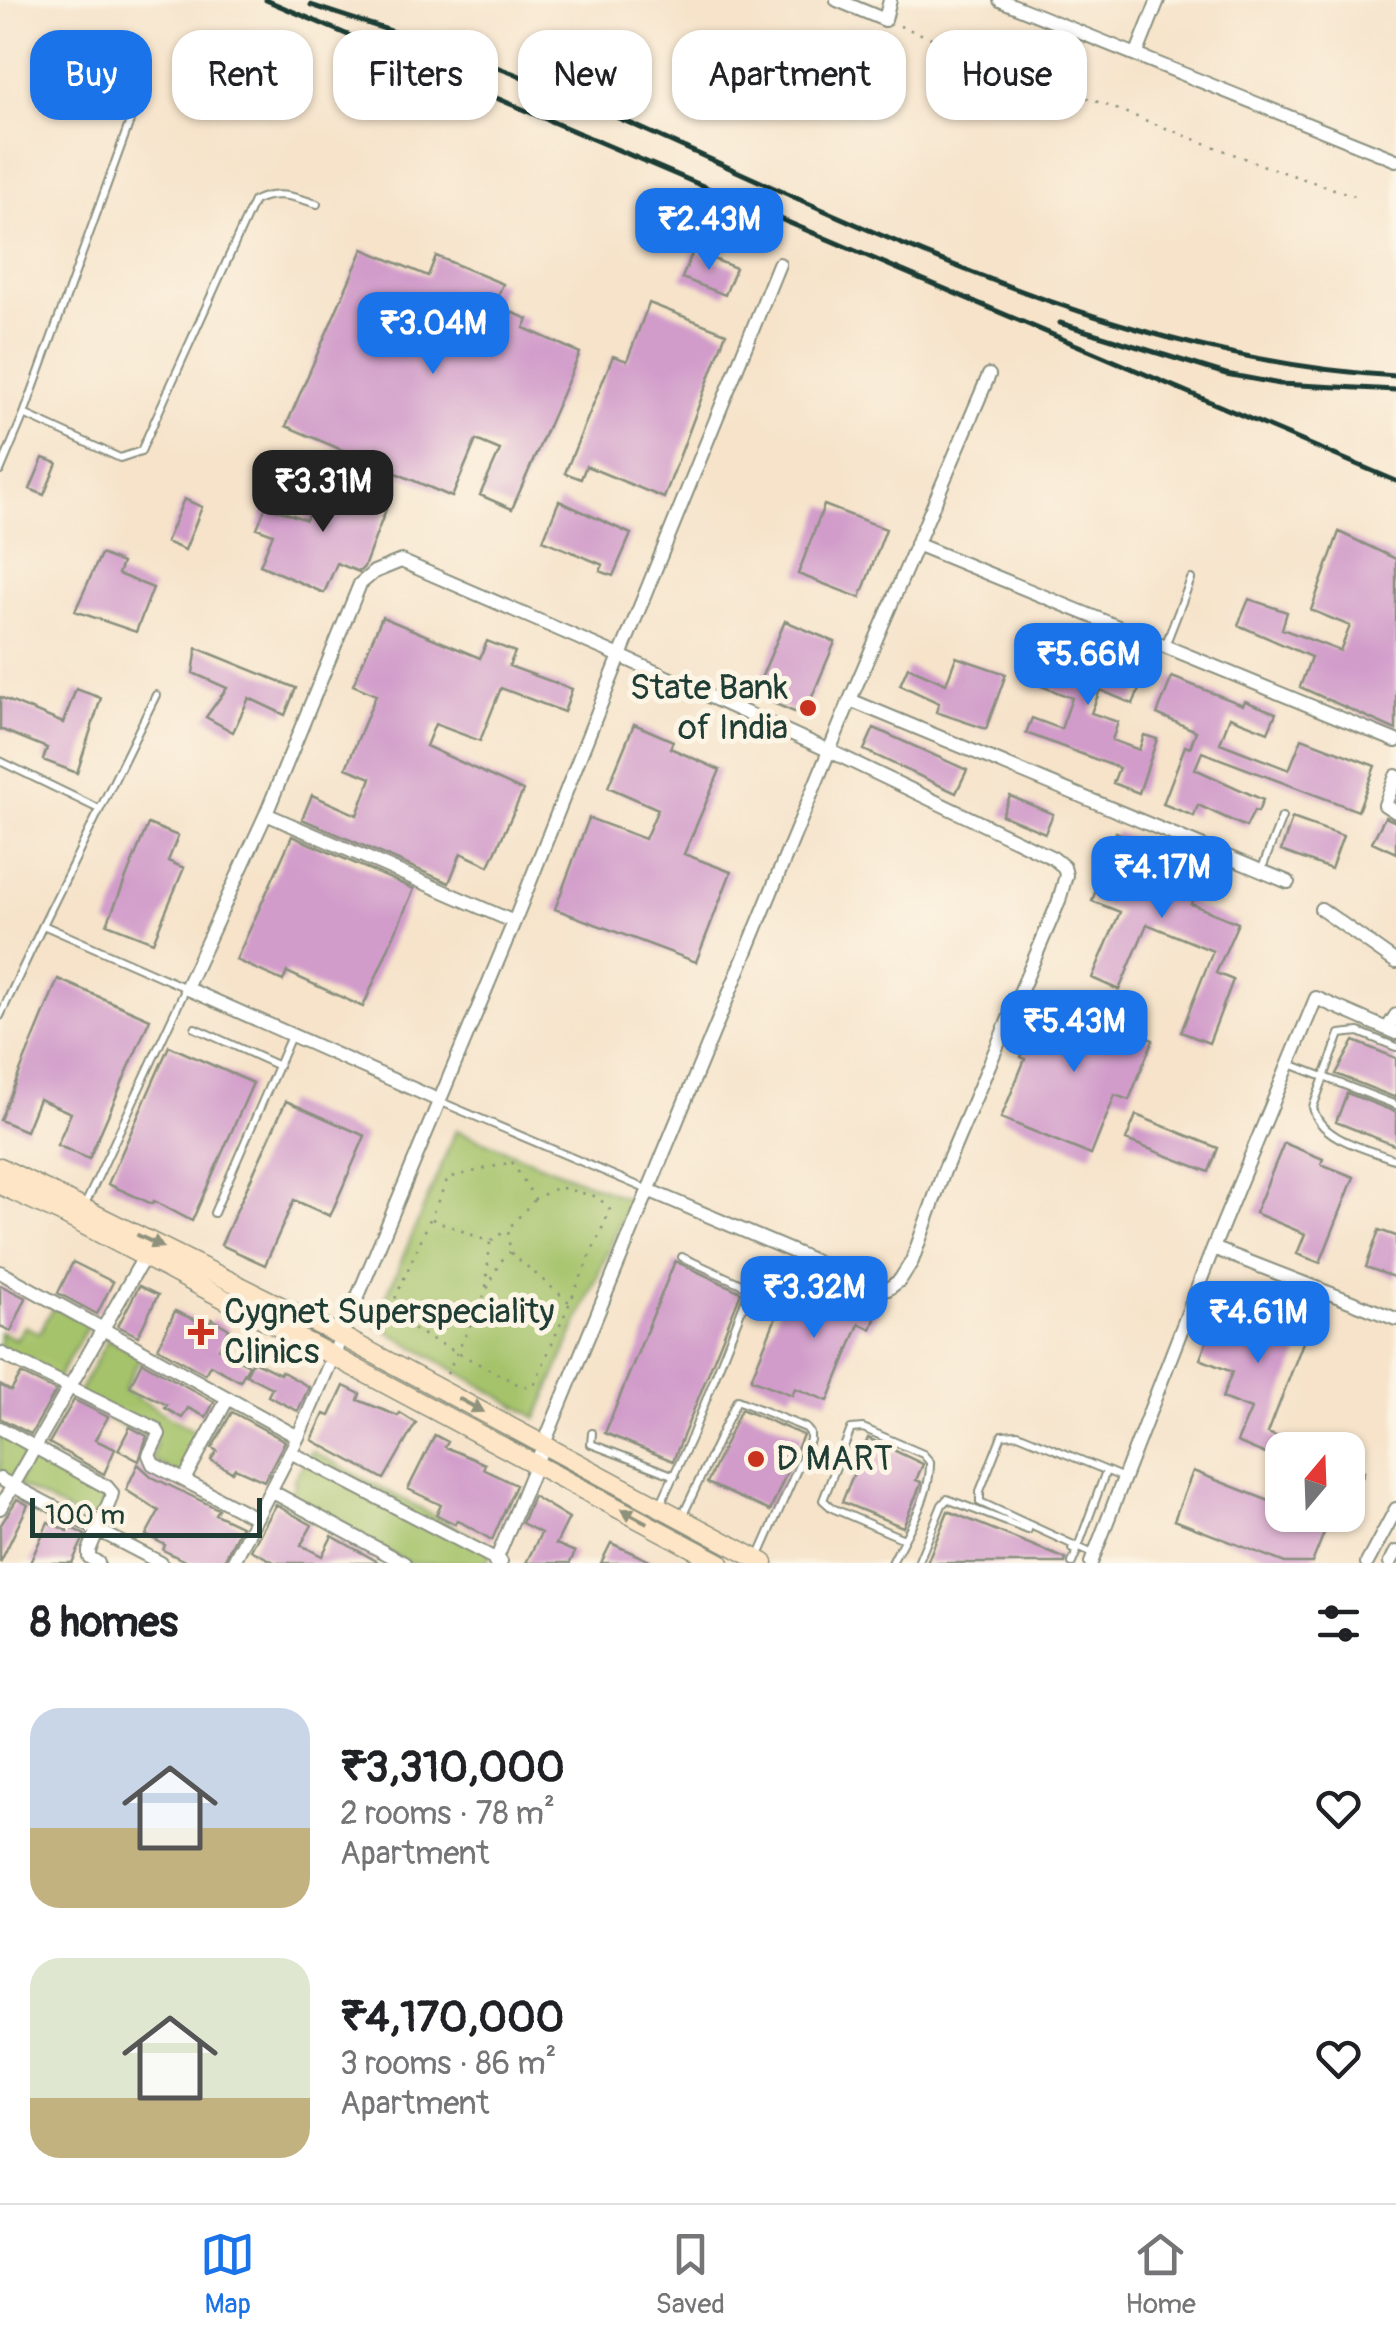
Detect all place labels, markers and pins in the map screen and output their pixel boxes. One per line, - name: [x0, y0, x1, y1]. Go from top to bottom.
- pin: ₹2.43M: [628, 188, 790, 273]
- pin: ₹3.04M: [352, 292, 514, 377]
- pin: ₹3.31M: [242, 450, 404, 535]
- pin: ₹5.66M: [1007, 623, 1169, 708]
- place label: State Bank of India: [630, 666, 788, 750]
- marker: State Bank of India: [797, 697, 819, 719]
- pin: ₹4.17M: [1081, 836, 1243, 921]
- pin: ₹5.43M: [993, 990, 1155, 1075]
- pin: ₹3.32M: [733, 1256, 895, 1341]
- pin: ₹4.61M: [1177, 1281, 1339, 1366]
- place label: Cygnet Superspeciality Clinics: [224, 1290, 555, 1374]
- marker: Cygnet Superspeciality Clinics: [188, 1319, 214, 1345]
- place label: D MART: [776, 1437, 893, 1481]
- marker: D MART: [745, 1448, 767, 1470]

